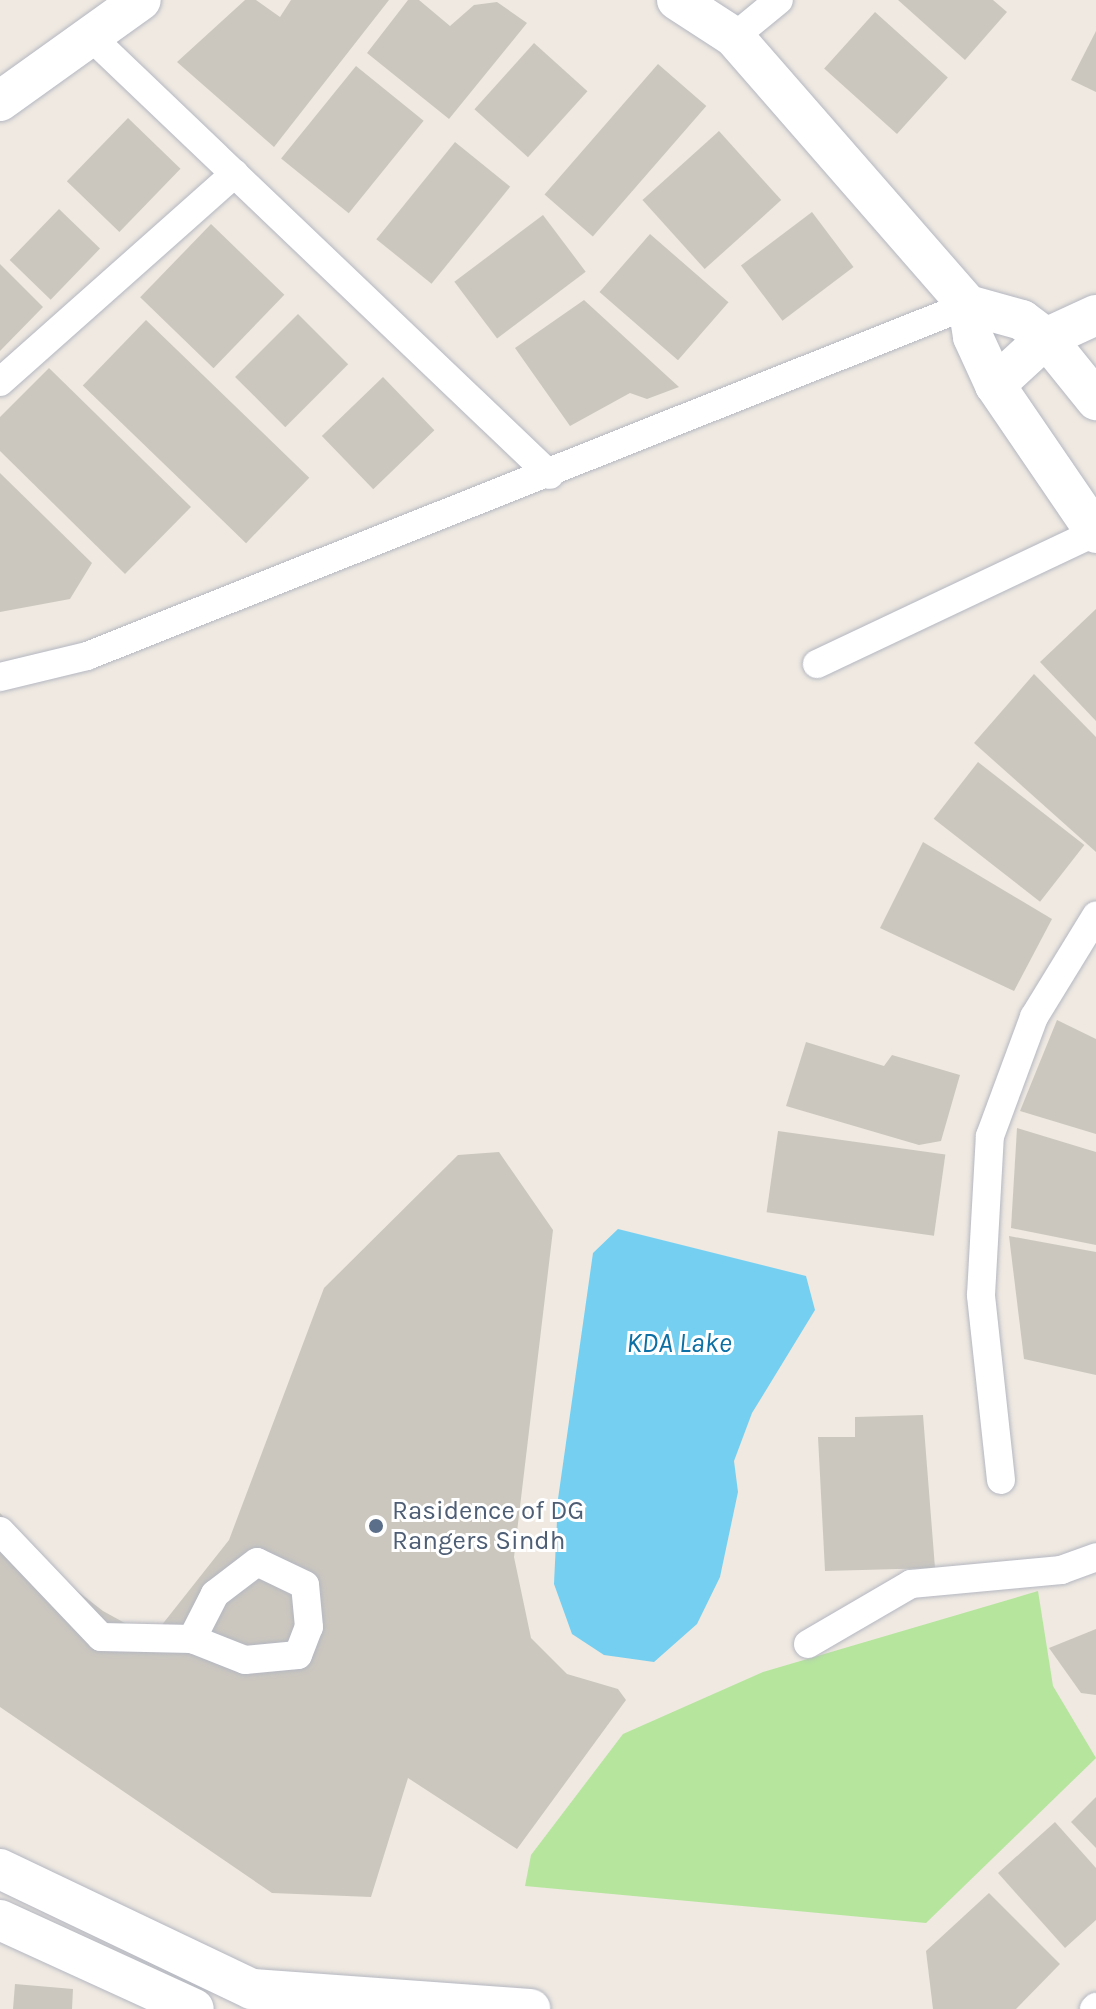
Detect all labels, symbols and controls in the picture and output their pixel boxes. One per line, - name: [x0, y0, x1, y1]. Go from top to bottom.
- water label: KDA Lake: [626, 1326, 732, 1360]
- place label: Rasidence of DG Rangers Sindh: [392, 1495, 584, 1556]
- marker: Rasidence of DG Rangers Sindh: [367, 1517, 385, 1535]

